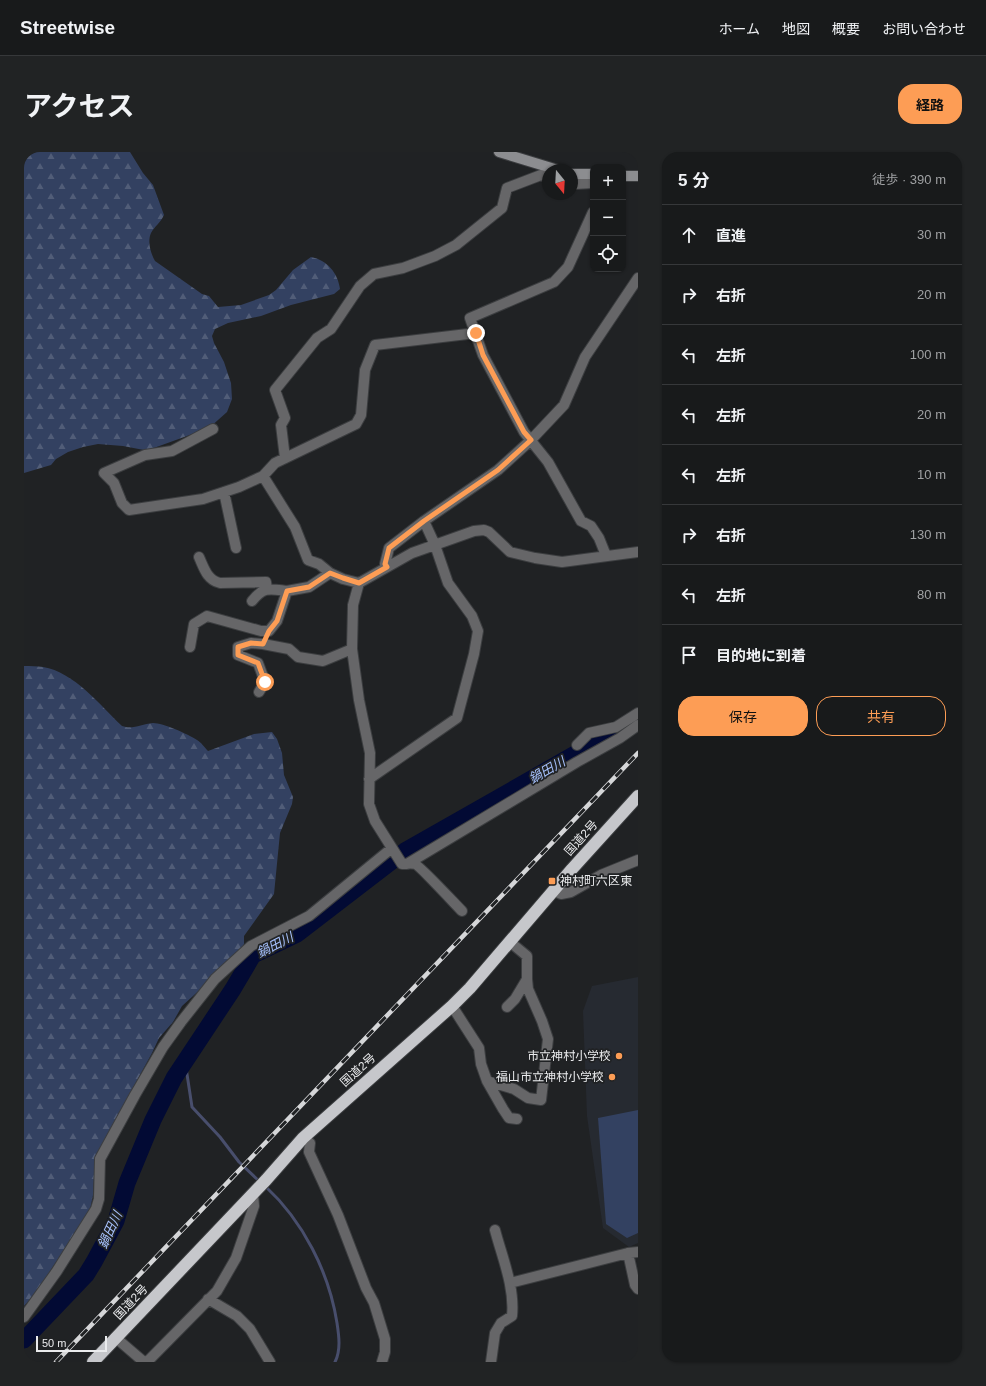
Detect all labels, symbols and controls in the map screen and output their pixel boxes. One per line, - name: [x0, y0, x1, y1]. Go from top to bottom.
- text: Streetwise: [20, 17, 115, 38]
- text: ホーム: [718, 21, 760, 37]
- text: 地図: [782, 21, 810, 37]
- text: 概要: [832, 21, 860, 37]
- text: お問い合わせ: [882, 21, 966, 37]
- button: 経路: [898, 84, 962, 124]
- text: アクセス: [24, 91, 135, 122]
- north arrow: [542, 164, 578, 200]
- map controls: [590, 164, 626, 272]
- button: +: [590, 164, 626, 200]
- text: 5 分: [678, 171, 709, 190]
- text: 徒歩 · 390 m: [872, 172, 946, 187]
- button: −: [590, 200, 626, 236]
- icon: ahead: [678, 224, 700, 246]
- text: 直進: [716, 227, 746, 244]
- text: 30 m: [917, 227, 946, 242]
- button: locate: [590, 236, 626, 272]
- icon: right: [678, 284, 700, 306]
- text: 右折: [716, 287, 746, 304]
- text: 20 m: [917, 287, 946, 302]
- route end: [467, 324, 485, 342]
- icon: left: [678, 344, 700, 366]
- text: 左折: [716, 347, 746, 364]
- text: 100 m: [910, 347, 946, 362]
- icon: left: [678, 404, 700, 426]
- text: 左折: [716, 407, 746, 424]
- text: 20 m: [917, 407, 946, 422]
- icon: left: [678, 464, 700, 486]
- text: 左折: [716, 467, 746, 484]
- text: 10 m: [917, 467, 946, 482]
- icon: right: [678, 524, 700, 546]
- text: 右折: [716, 527, 746, 544]
- text: 130 m: [910, 527, 946, 542]
- icon: left: [678, 584, 700, 606]
- text: 左折: [716, 587, 746, 604]
- text: 80 m: [917, 587, 946, 602]
- icon: arrive: [678, 644, 700, 666]
- text: 目的地に到着: [716, 647, 806, 664]
- route start: [256, 673, 274, 691]
- button: 保存: [678, 696, 808, 736]
- button: 共有: [816, 696, 946, 736]
- water label: 鍋田川: [526, 753, 569, 786]
- street label: 国道2号: [562, 817, 600, 859]
- place label: 神村町六区東: [560, 874, 632, 888]
- marker: 神村町六区東: [547, 876, 557, 886]
- water label: 鍋田川: [254, 929, 298, 961]
- place label: 市立神村小学校: [527, 1049, 611, 1063]
- street label: 国道2号: [337, 1051, 379, 1089]
- marker: 市立神村小学校: [614, 1051, 624, 1061]
- place label: 福山市立神村小学校: [496, 1070, 604, 1084]
- marker: 福山市立神村小学校: [607, 1072, 617, 1082]
- water label: 鍋田川: [95, 1207, 126, 1251]
- street label: 国道2号: [111, 1282, 151, 1322]
- scale bar: [36, 1334, 107, 1353]
- text: 50 m: [42, 1337, 66, 1349]

